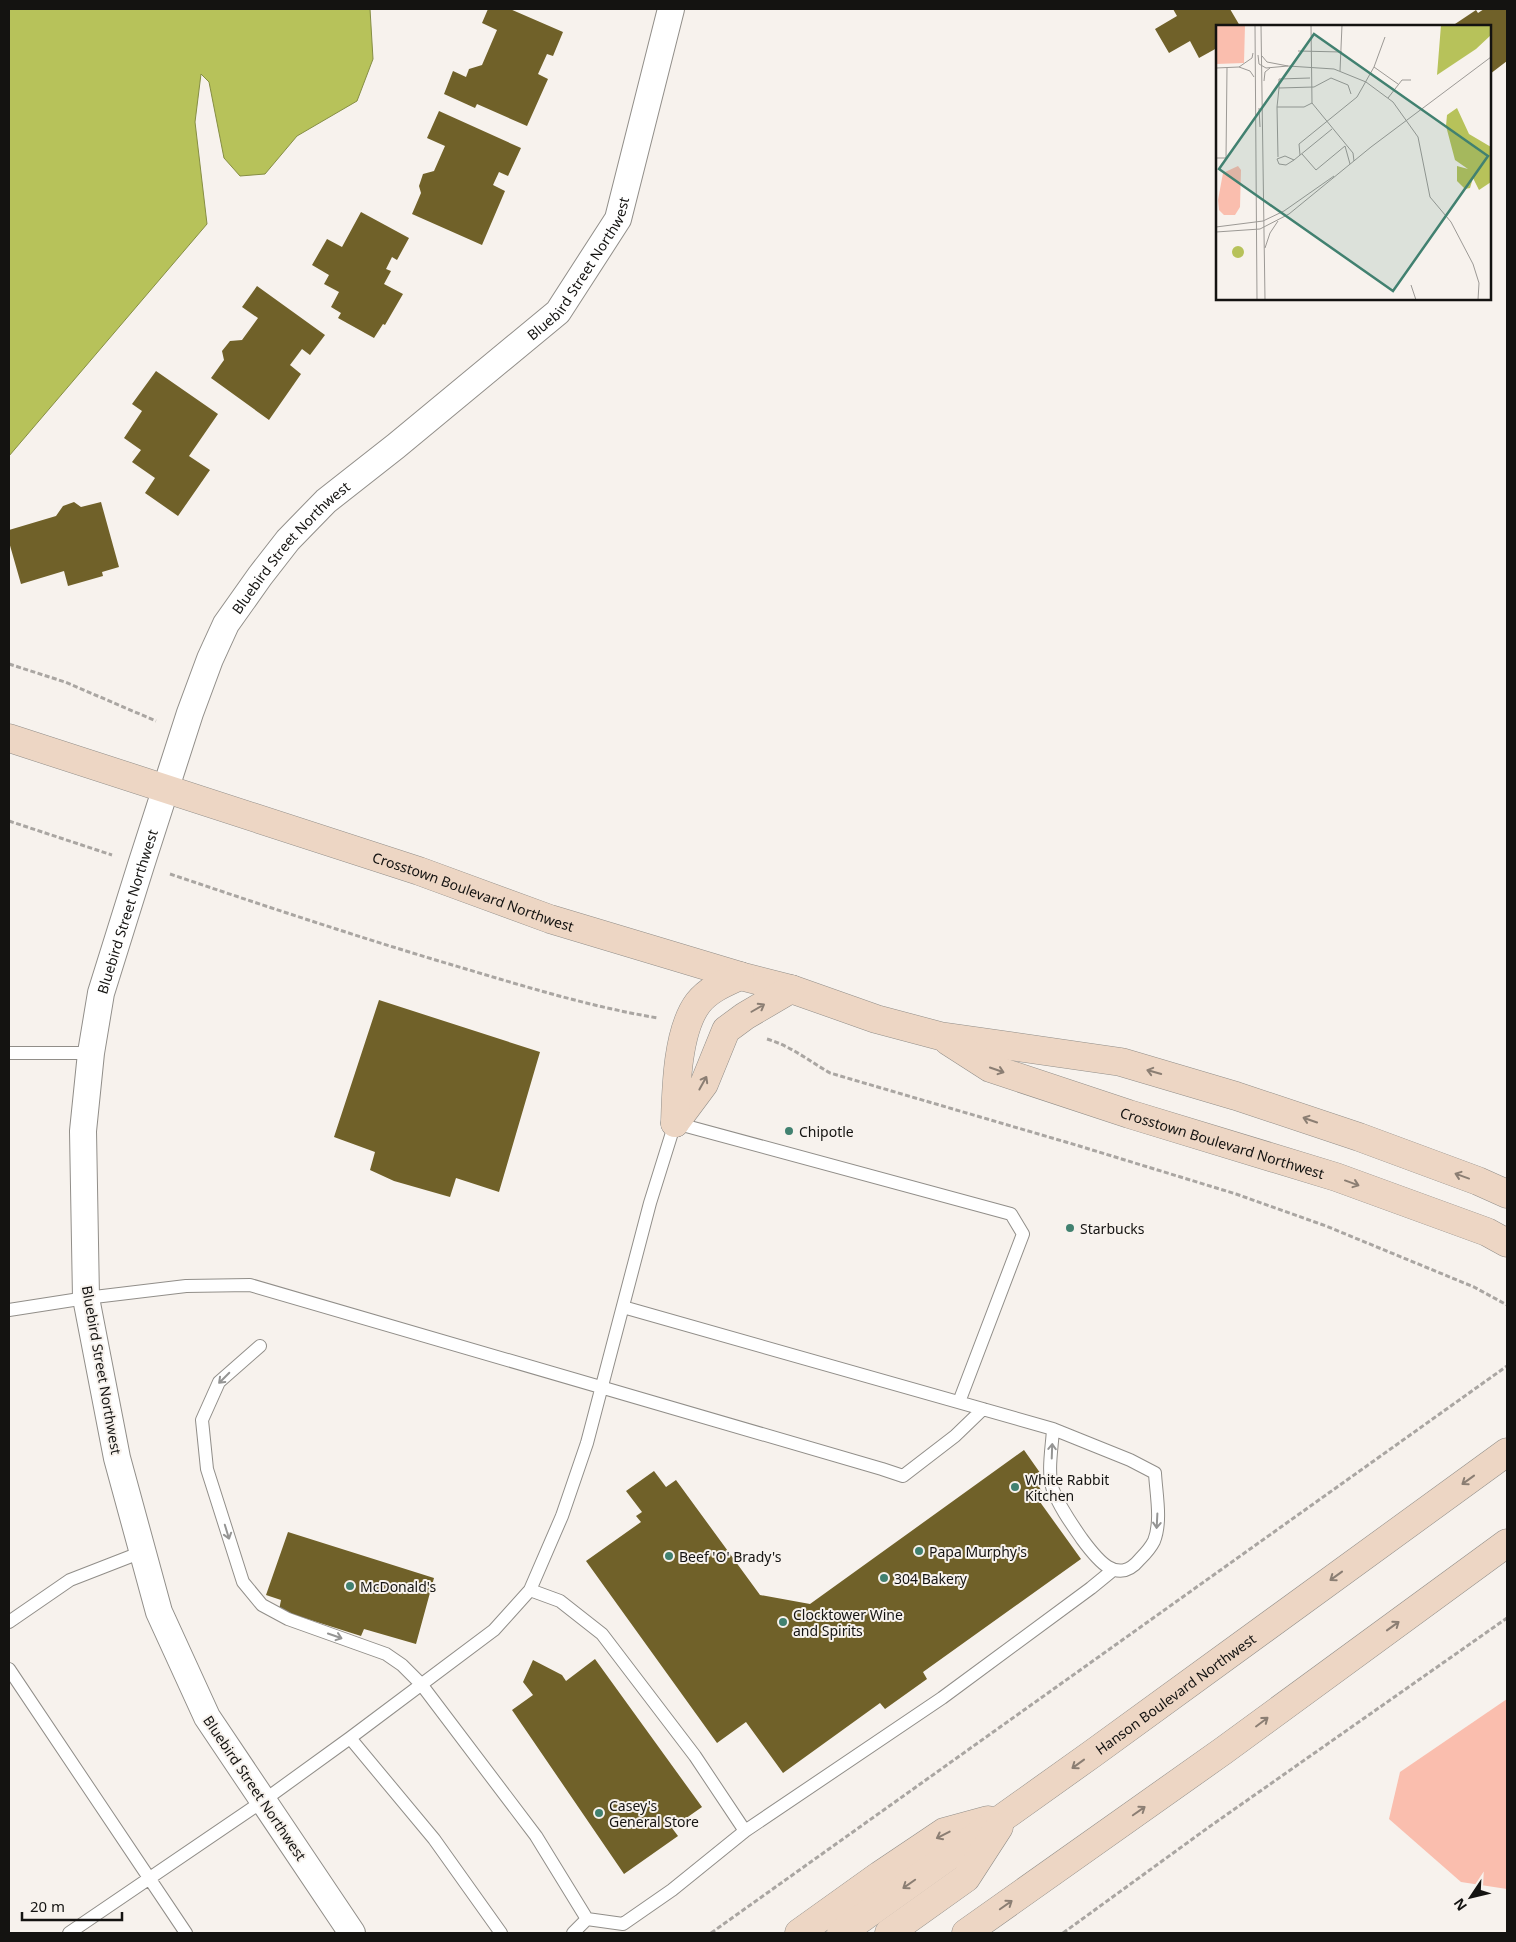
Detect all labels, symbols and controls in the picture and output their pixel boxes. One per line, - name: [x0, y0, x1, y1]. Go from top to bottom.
- inset map: [1216, 25, 1491, 300]
- street label: Bluebird Street Northwest: [522, 195, 633, 344]
- street label: Bluebird Street Northwest: [227, 477, 353, 617]
- street label: Bluebird Street Northwest: [92, 827, 161, 996]
- street label: Crosstown Boulevard Northwest: [370, 847, 576, 935]
- one-way arrow: [750, 1003, 764, 1013]
- one-way arrow: [988, 1066, 1004, 1075]
- one-way arrow: [1147, 1067, 1163, 1077]
- one-way arrow: [698, 1076, 708, 1091]
- street label: Crosstown Boulevard Northwest: [1118, 1102, 1327, 1182]
- one-way arrow: [1302, 1115, 1318, 1125]
- place label: Chipotle: [799, 1122, 854, 1141]
- marker: Chipotle: [783, 1125, 795, 1137]
- one-way arrow: [1455, 1170, 1470, 1179]
- one-way arrow: [1344, 1179, 1359, 1188]
- place label: Starbucks: [1080, 1219, 1145, 1238]
- marker: Starbucks: [1064, 1222, 1076, 1234]
- street label: Bluebird Street Northwest: [78, 1284, 126, 1456]
- one-way arrow: [218, 1372, 230, 1384]
- one-way arrow: [1047, 1443, 1057, 1460]
- place label: White Rabbit Kitchen: [1025, 1470, 1109, 1505]
- one-way arrow: [1461, 1475, 1475, 1485]
- marker: White Rabbit Kitchen: [1009, 1481, 1021, 1493]
- one-way arrow: [1152, 1513, 1161, 1529]
- one-way arrow: [223, 1523, 233, 1539]
- place label: Papa Murphy's: [929, 1542, 1027, 1561]
- marker: Papa Murphy's: [913, 1545, 925, 1557]
- place label: Beef 'O' Brady's: [679, 1547, 782, 1566]
- marker: Beef 'O' Brady's: [663, 1550, 675, 1562]
- place label: 304 Bakery: [894, 1569, 968, 1588]
- one-way arrow: [1330, 1571, 1344, 1581]
- marker: 304 Bakery: [878, 1572, 890, 1584]
- place label: McDonald's: [360, 1577, 437, 1596]
- marker: McDonald's: [344, 1580, 356, 1592]
- place label: Clocktower Wine and Spirits: [793, 1605, 903, 1640]
- marker: Clocktower Wine and Spirits: [777, 1616, 789, 1628]
- one-way arrow: [1386, 1621, 1400, 1631]
- street label: Hanson Boulevard Northwest: [1091, 1629, 1259, 1758]
- one-way arrow: [327, 1632, 343, 1641]
- street label: Bluebird Street Northwest: [199, 1712, 311, 1864]
- one-way arrow: [1255, 1716, 1268, 1727]
- one-way arrow: [1071, 1759, 1085, 1769]
- place label: Casey's General Store: [609, 1796, 699, 1831]
- one-way arrow: [1131, 1806, 1145, 1816]
- marker: Casey's General Store: [593, 1807, 605, 1819]
- one-way arrow: [936, 1831, 951, 1840]
- north arrow: [1446, 1872, 1496, 1922]
- one-way arrow: [903, 1879, 917, 1889]
- scale bar: [22, 1890, 122, 1922]
- text: N: [1449, 1895, 1471, 1915]
- text: 20 m: [30, 1896, 65, 1916]
- one-way arrow: [999, 1900, 1013, 1910]

